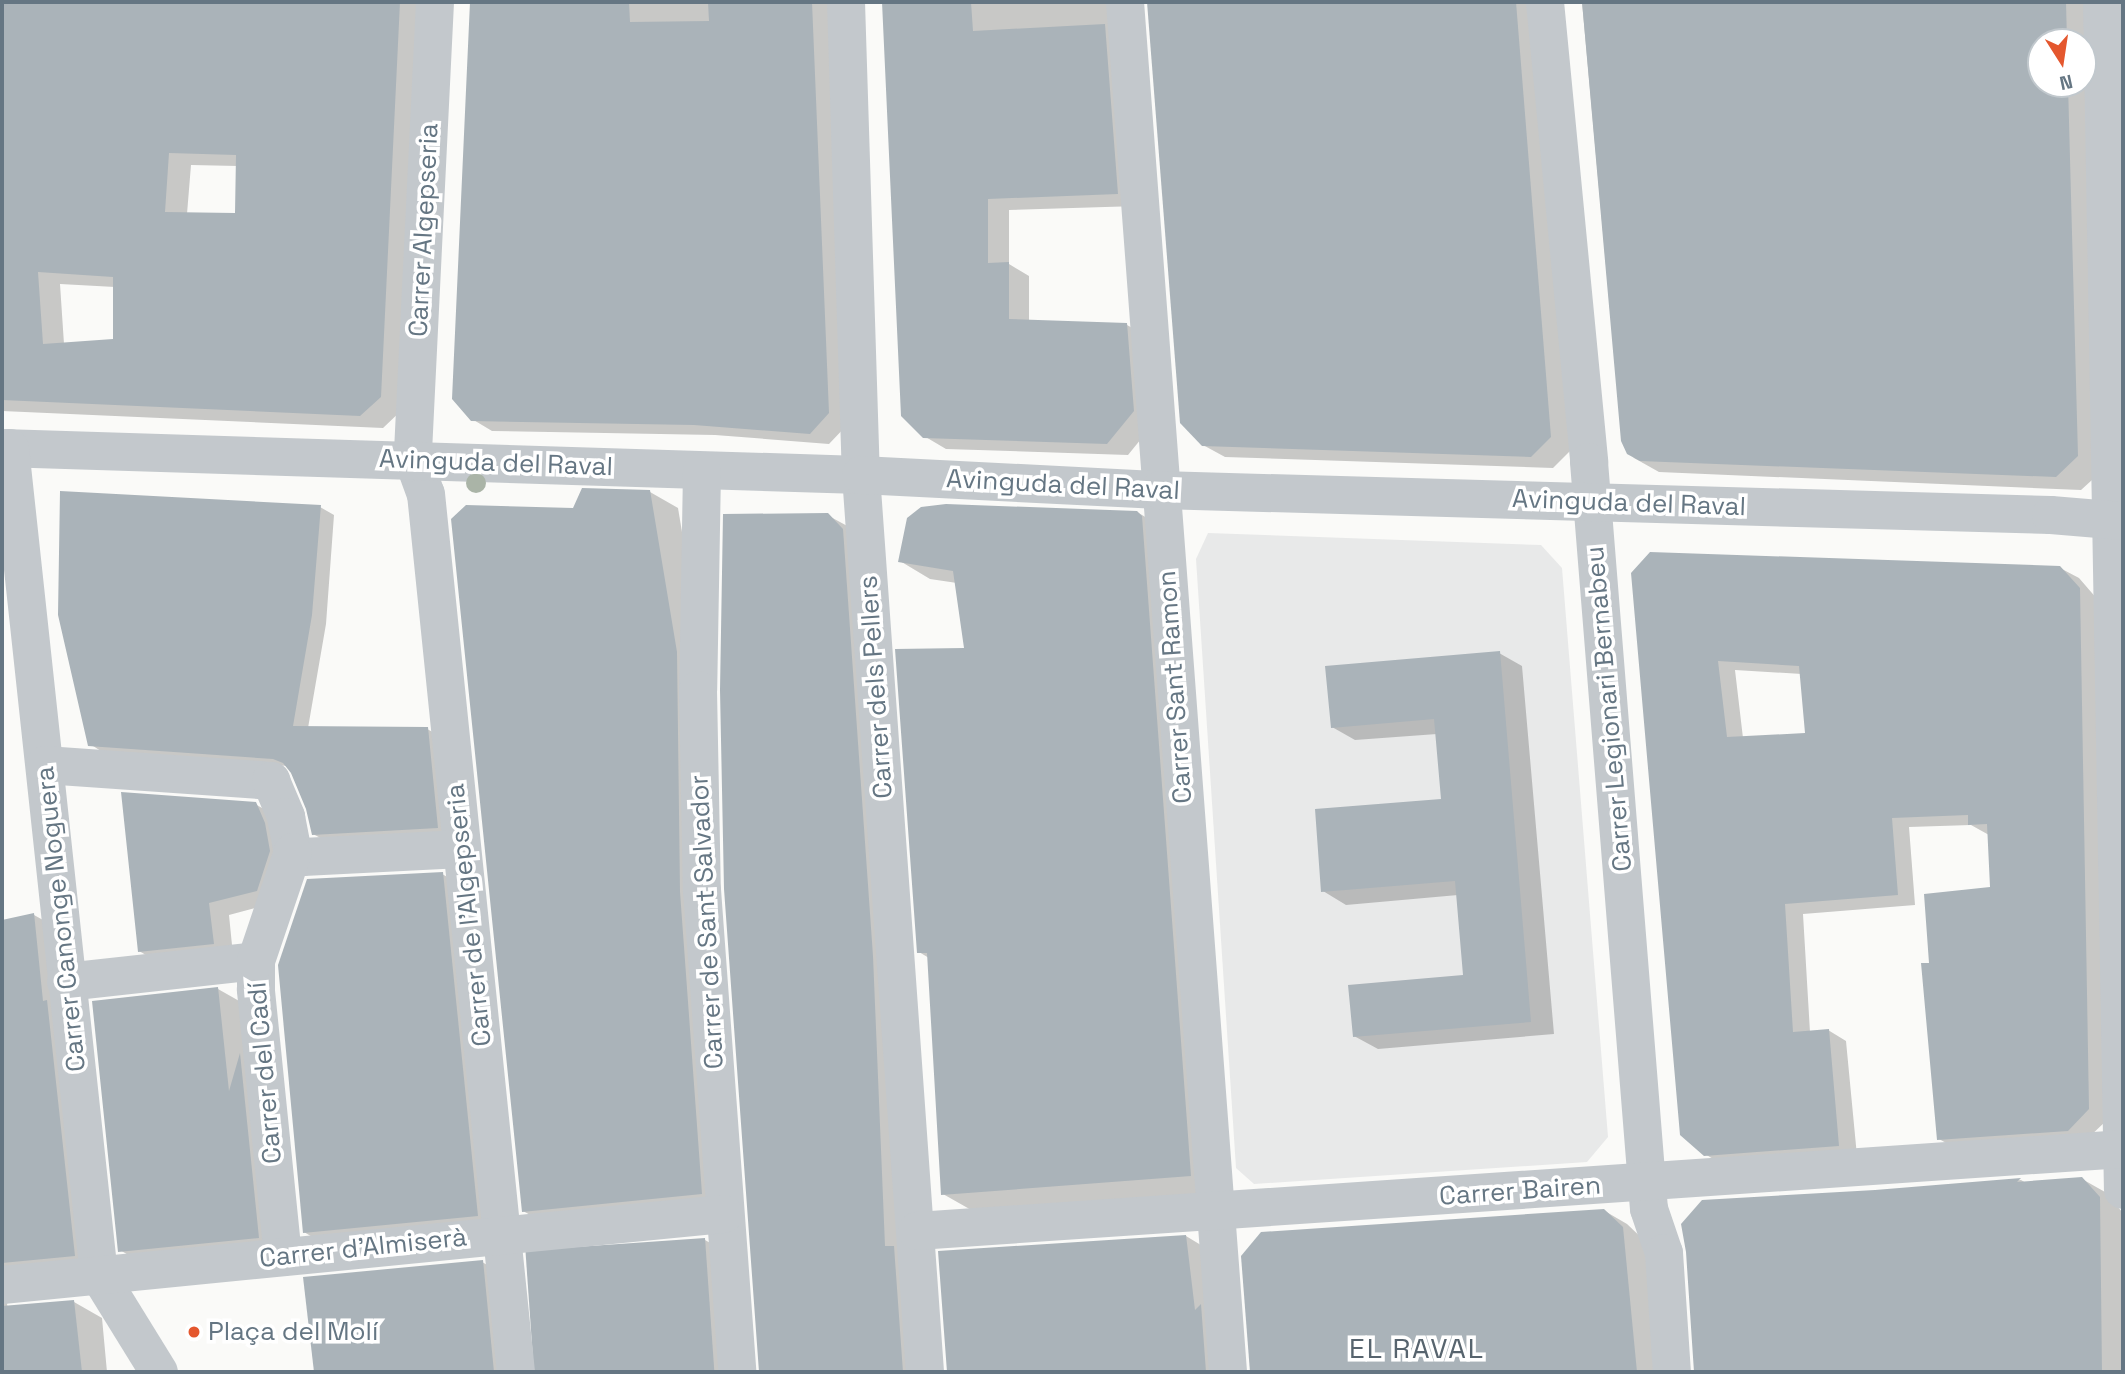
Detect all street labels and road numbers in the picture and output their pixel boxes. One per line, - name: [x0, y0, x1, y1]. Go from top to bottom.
- street label: Carrer Algepseria: [403, 122, 445, 338]
- street label: Avinguda del Raval: [379, 443, 613, 483]
- street label: Avinguda del Raval: [945, 463, 1181, 507]
- street label: Avinguda del Raval: [1512, 483, 1746, 523]
- street label: Carrer Legionari Bernabeu: [1579, 545, 1639, 873]
- street label: Carrer Sant Ramon: [1151, 569, 1199, 805]
- street label: Carrer dels Pellers: [853, 574, 899, 800]
- street label: Carrer Canonge Noguera: [29, 765, 93, 1073]
- street label: Carrer de Sant Salvador: [684, 774, 730, 1070]
- street label: Carrer de l'Algepseria: [440, 782, 498, 1048]
- street label: Carrer del Cadí: [242, 981, 288, 1165]
- street label: Carrer Bairen: [1438, 1170, 1602, 1212]
- street label: Carrer d'Almiserà: [258, 1222, 468, 1274]

